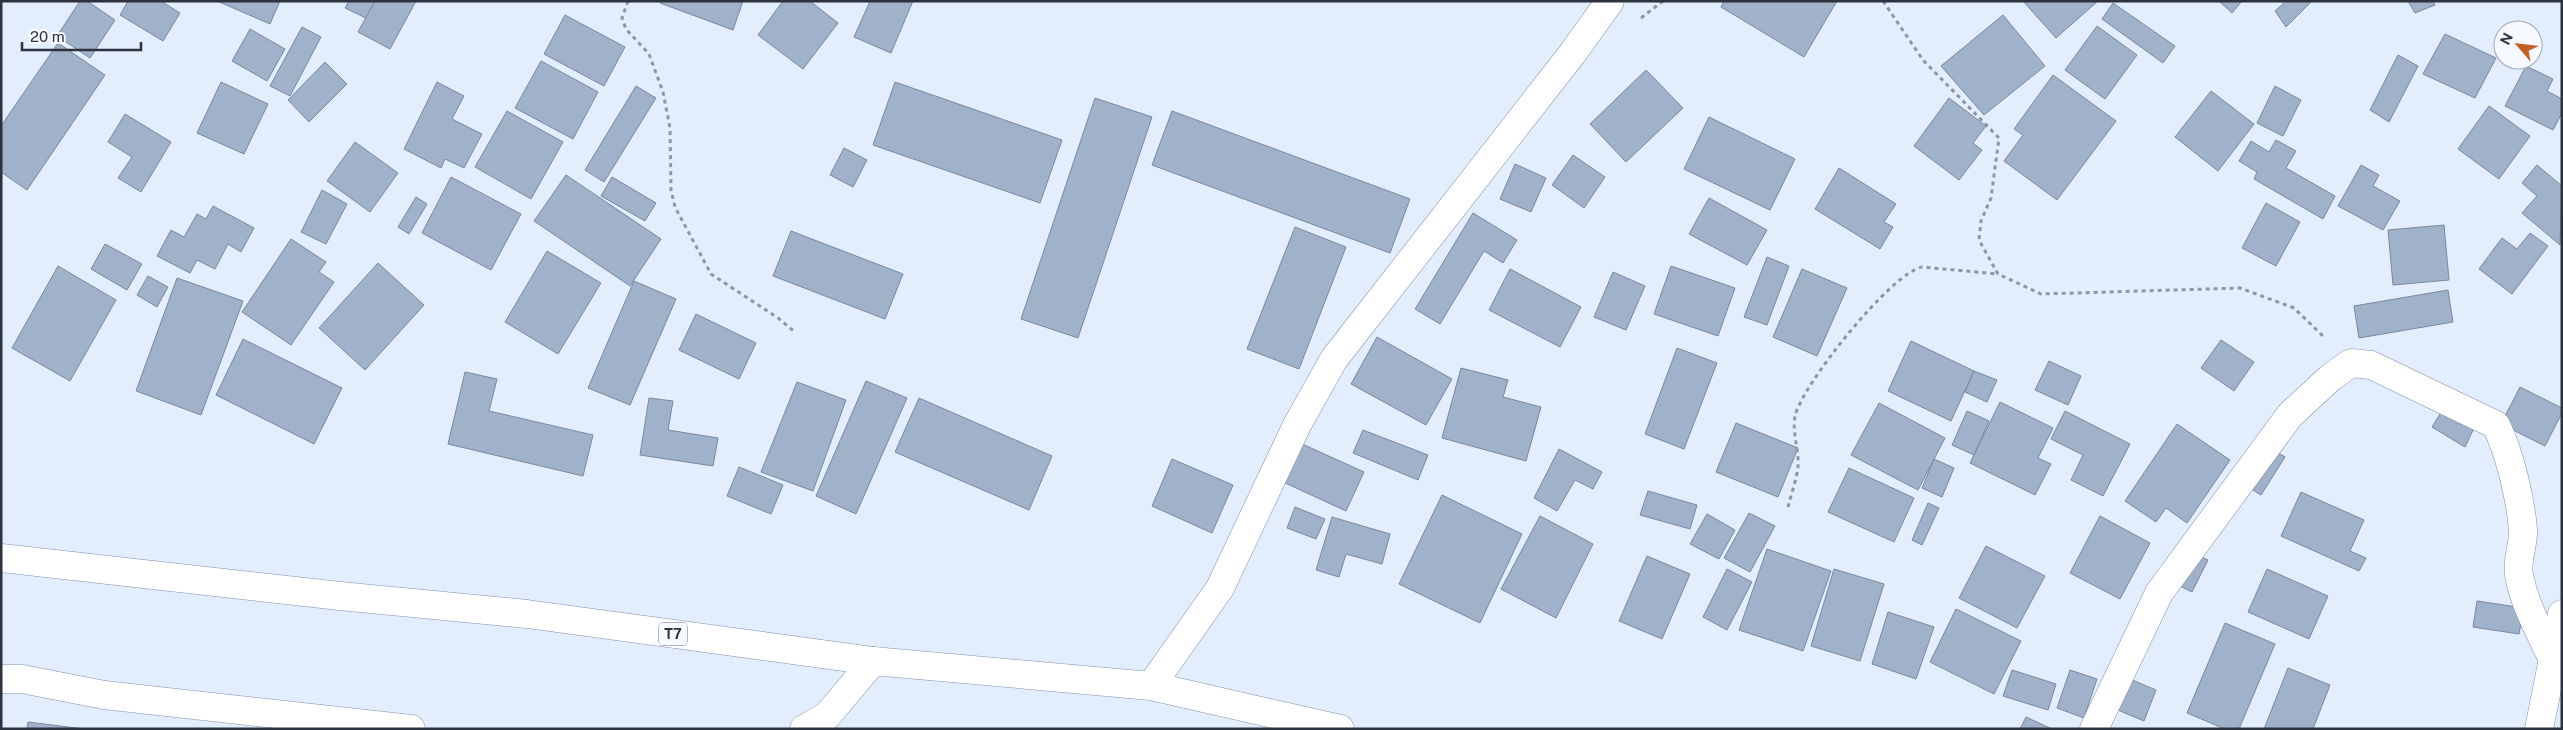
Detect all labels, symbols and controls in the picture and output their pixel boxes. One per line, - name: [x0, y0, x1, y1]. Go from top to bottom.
- scale bar: [22, 20, 141, 52]
- north arrow: [2493, 20, 2543, 70]
- text: 20 m: [30, 28, 65, 45]
- text: N: [2497, 30, 2516, 47]
- road number: T7: [659, 622, 687, 646]

